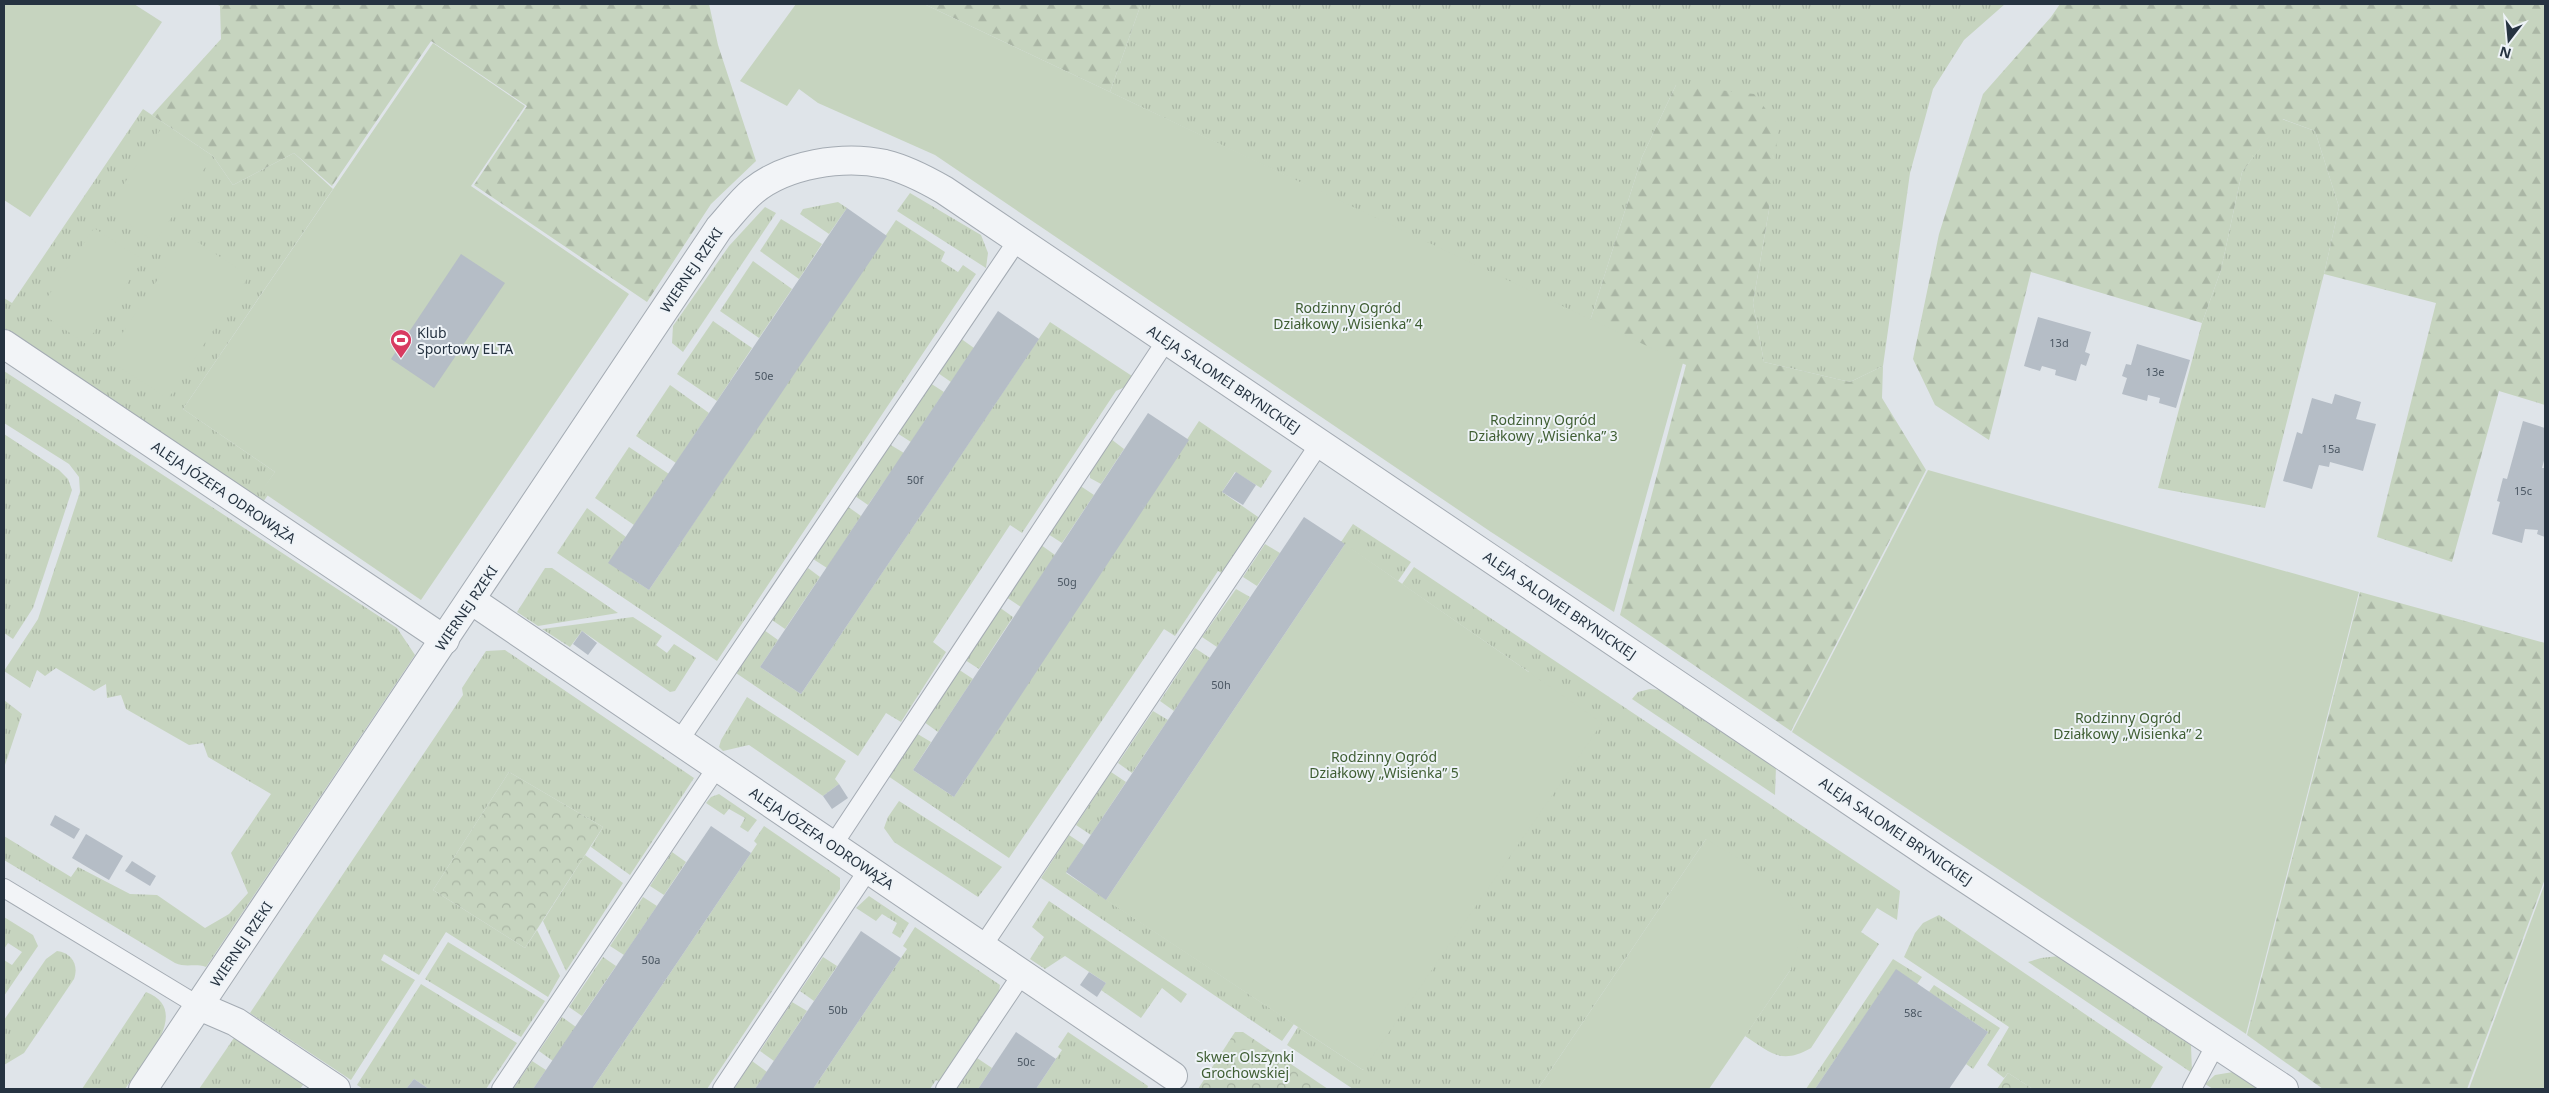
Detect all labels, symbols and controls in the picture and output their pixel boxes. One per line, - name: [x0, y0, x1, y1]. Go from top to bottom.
- north arrow: [2484, 15, 2534, 65]
- text: N: [2497, 42, 2513, 64]
- street label: WIERNEJ RZEKI: [655, 223, 727, 316]
- park label: Rodzinny Ogród Działkowy „Wisienka” 4: [1273, 298, 1423, 333]
- street label: ALEJA SALOMEI BRYNICKIEJ: [1144, 321, 1304, 437]
- place label: Klub Sportowy ELTA: [417, 323, 513, 358]
- sports icon: Klub Sportowy ELTA: [389, 328, 413, 359]
- house number: 13d: [2049, 335, 2069, 350]
- house number: 13e: [2146, 364, 2164, 379]
- house number: 50e: [755, 368, 773, 383]
- park label: Rodzinny Ogród Działkowy „Wisienka” 3: [1468, 410, 1618, 445]
- street label: ALEJA JÓZEFA ODROWĄŻA: [148, 437, 300, 548]
- house number: 15a: [2322, 441, 2340, 456]
- house number: 50f: [907, 472, 924, 487]
- house number: 15c: [2514, 483, 2532, 498]
- street label: ALEJA SALOMEI BRYNICKIEJ: [1480, 547, 1640, 663]
- street label: WIERNEJ RZEKI: [430, 561, 502, 654]
- house number: 50g: [1057, 574, 1077, 589]
- house number: 50h: [1211, 677, 1231, 692]
- park label: Rodzinny Ogród Działkowy „Wisienka” 2: [2053, 708, 2203, 743]
- park label: Rodzinny Ogród Działkowy „Wisienka” 5: [1309, 747, 1459, 782]
- street label: ALEJA SALOMEI BRYNICKIEJ: [1816, 773, 1976, 889]
- street label: ALEJA JÓZEFA ODROWĄŻA: [746, 783, 898, 894]
- street label: WIERNEJ RZEKI: [205, 897, 277, 990]
- house number: 50a: [642, 952, 660, 967]
- house number: 50b: [828, 1002, 848, 1017]
- house number: 58c: [1904, 1005, 1922, 1020]
- park label: Skwer Olszynki Grochowskiej: [1196, 1047, 1294, 1082]
- house number: 50c: [1017, 1054, 1035, 1069]

